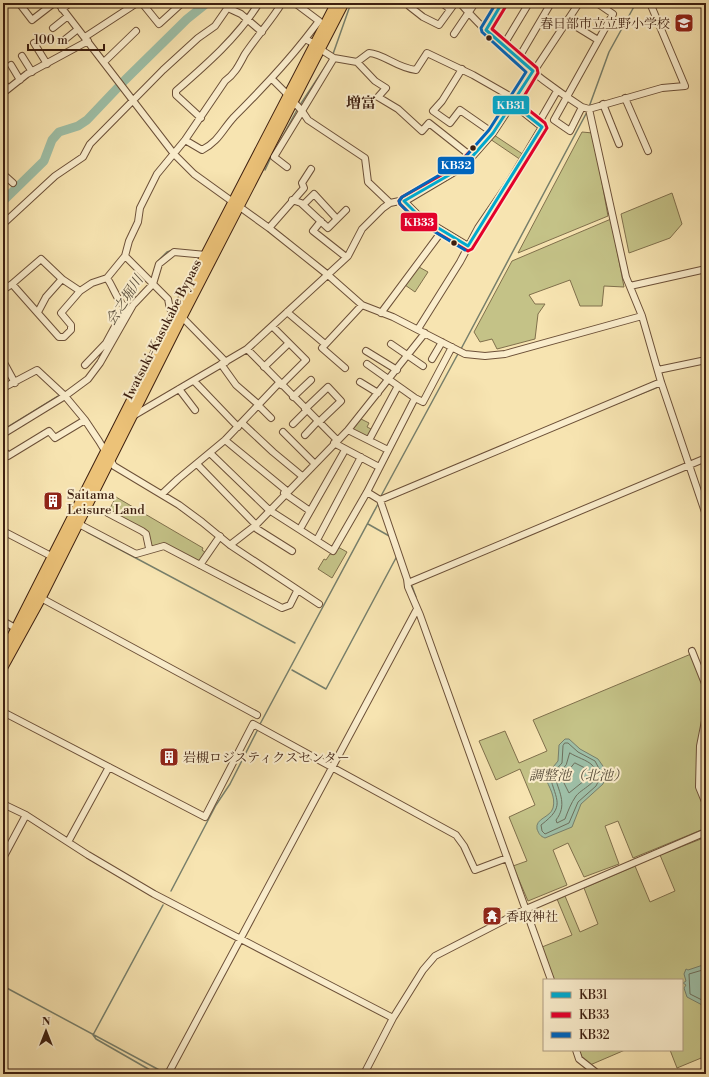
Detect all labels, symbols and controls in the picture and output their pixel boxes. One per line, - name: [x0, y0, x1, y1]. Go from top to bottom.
- school or university icon: 春日部市立立野小学校: [673, 12, 695, 34]
- place label: 春日部市立立野小学校: [540, 16, 670, 32]
- scale bar: [28, 26, 104, 52]
- text: 100 m: [34, 33, 68, 48]
- unlabelled marker: [484, 33, 494, 43]
- district label: 増富: [346, 94, 376, 113]
- line badge: KB31: [492, 95, 530, 115]
- text: KB31: [497, 99, 526, 113]
- unlabelled marker: [468, 143, 478, 153]
- line badge: KB32: [437, 156, 475, 175]
- text: KB32: [441, 159, 471, 173]
- line badge: KB33: [400, 212, 438, 232]
- text: KB33: [404, 216, 435, 230]
- unlabelled marker: [449, 238, 459, 248]
- street label: Iwatsuki-Kasukabe Bypass: [121, 256, 205, 402]
- water label: 会之堀川: [102, 270, 149, 329]
- place label: Saitama Leisure Land: [67, 487, 145, 518]
- building icon: Saitama Leisure Land: [42, 490, 64, 512]
- building icon: 岩槻ロジスティクスセンター: [158, 746, 180, 768]
- place label: 岩槻ロジスティクスセンター: [183, 750, 350, 766]
- water label: 調整池（北池）: [529, 767, 627, 785]
- temple icon: 香取神社: [481, 905, 503, 927]
- place label: 香取神社: [506, 909, 558, 925]
- legend: [543, 979, 683, 1051]
- text: KB31: [579, 988, 609, 1003]
- text: KB33: [579, 1008, 610, 1023]
- north arrow: [26, 1011, 66, 1051]
- text: N: [42, 1015, 51, 1029]
- text: KB32: [579, 1028, 610, 1043]

